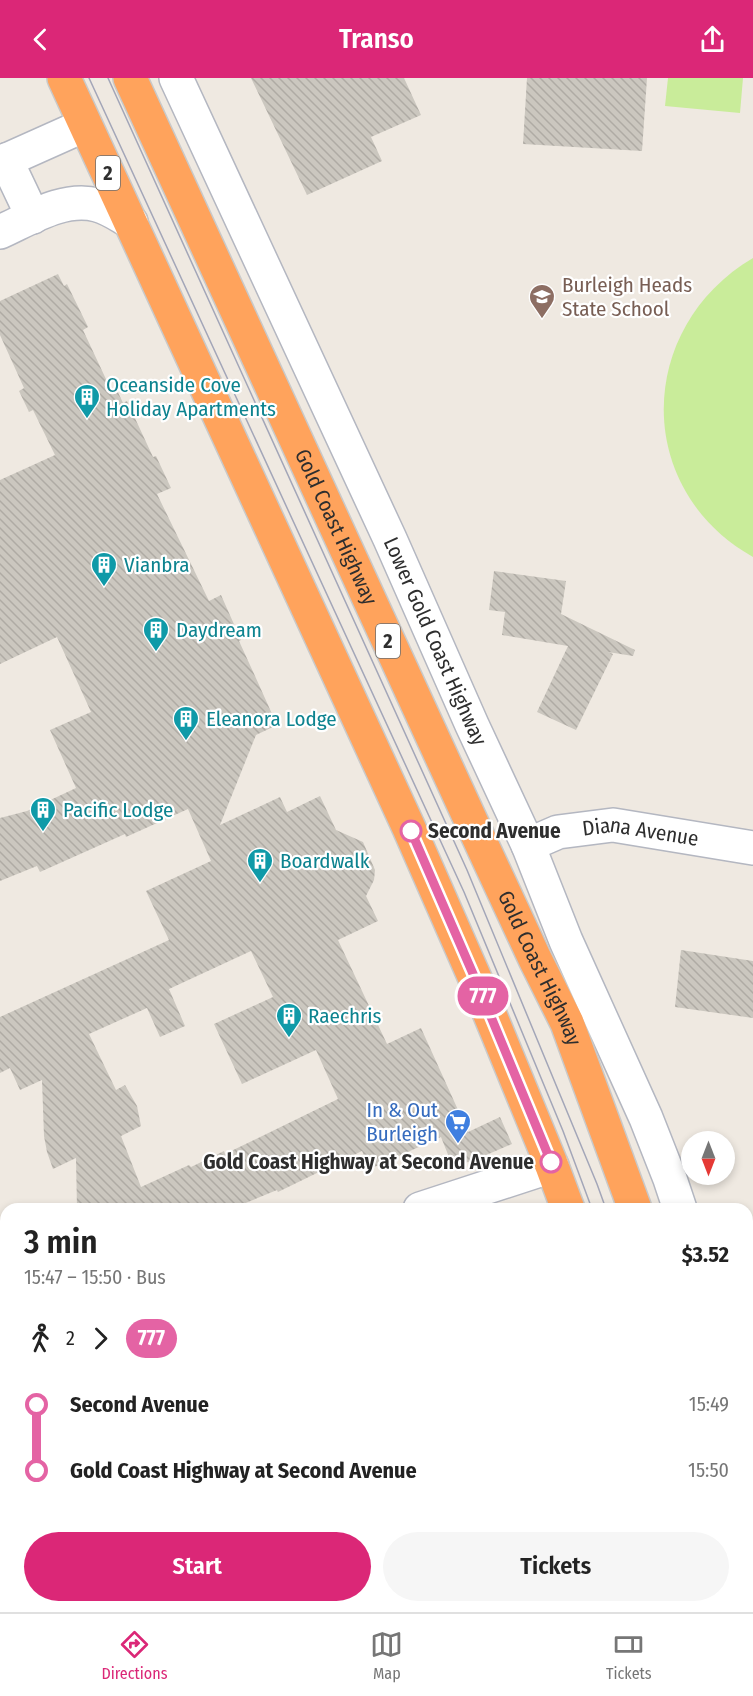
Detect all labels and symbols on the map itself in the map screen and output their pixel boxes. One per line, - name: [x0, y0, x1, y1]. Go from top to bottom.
- road number: 2: [96, 156, 120, 190]
- place label: Burleigh Heads State School: [562, 272, 692, 322]
- school or university icon: Burleigh Heads State School: [527, 282, 557, 320]
- place label: Oceanside Cove Holiday Apartments: [106, 372, 276, 422]
- building icon: Oceanside Cove Holiday Apartments: [72, 382, 102, 420]
- street label: Gold Coast Highway: [289, 445, 383, 610]
- street label: Lower Gold Coast Highway: [378, 533, 493, 750]
- building icon: Vianbra: [89, 550, 119, 588]
- place label: Vianbra: [124, 552, 189, 578]
- building icon: Daydream: [141, 615, 171, 653]
- place label: Daydream: [176, 617, 262, 643]
- road number: 2: [376, 624, 400, 658]
- building icon: Eleanora Lodge: [171, 704, 201, 742]
- place label: Eleanora Lodge: [206, 706, 337, 732]
- building icon: Pacific Lodge: [28, 795, 58, 833]
- place label: Pacific Lodge: [63, 797, 173, 823]
- street label: Diana Avenue: [581, 812, 700, 852]
- place label: Second Avenue: [428, 818, 561, 844]
- marker: Second Avenue: [400, 820, 422, 842]
- building icon: Boardwalk: [245, 846, 275, 884]
- place label: Boardwalk: [280, 848, 370, 874]
- street label: Gold Coast Highway: [492, 886, 587, 1050]
- line badge: 777: [448, 976, 518, 1016]
- building icon: Raechris: [274, 1001, 304, 1039]
- place label: Raechris: [308, 1003, 382, 1029]
- place label: In & Out Burleigh: [366, 1097, 438, 1147]
- supermarket icon: In & Out Burleigh: [443, 1107, 473, 1145]
- north arrow: [681, 1131, 735, 1185]
- place label: Gold Coast Highway at Second Avenue: [203, 1149, 534, 1175]
- marker: Gold Coast Highway at Second Avenue: [540, 1151, 562, 1173]

